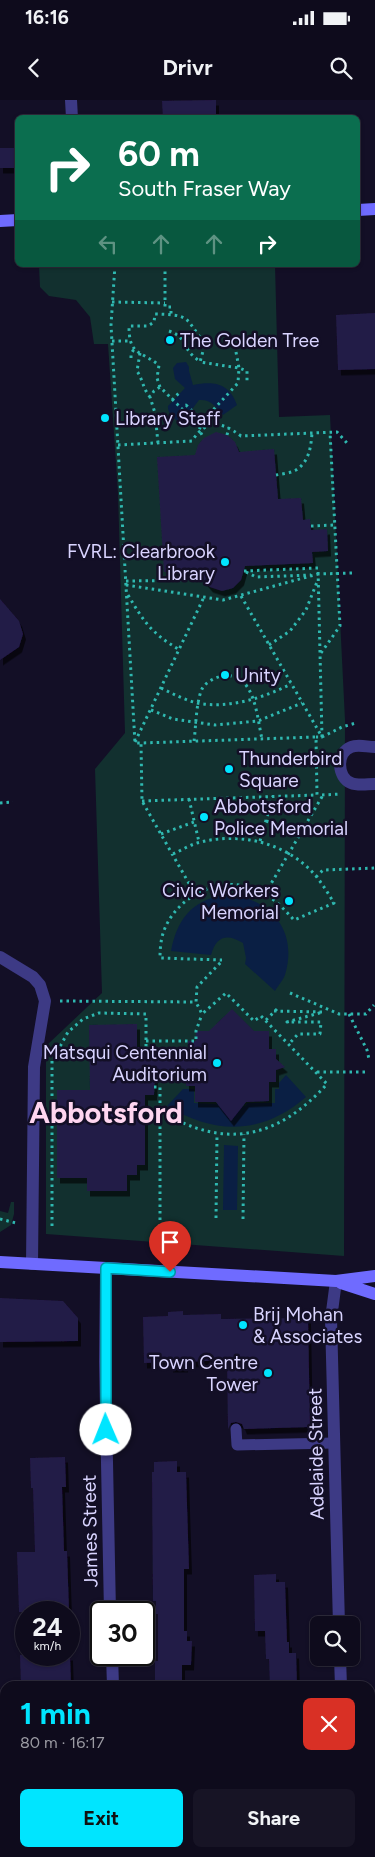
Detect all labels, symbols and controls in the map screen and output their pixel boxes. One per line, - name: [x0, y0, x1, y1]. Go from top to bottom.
- text: 16:16: [25, 6, 69, 29]
- icon: back: [20, 54, 48, 82]
- text: Drivr: [162, 54, 213, 81]
- icon: search: [327, 54, 355, 82]
- text: 60 m: [118, 133, 200, 175]
- icon: right: [35, 135, 100, 200]
- text: South Fraser Way: [118, 175, 291, 202]
- icon: left: [94, 230, 122, 258]
- icon: ahead: [147, 230, 175, 258]
- icon: ahead: [200, 230, 228, 258]
- icon: right: [253, 230, 281, 258]
- place label: The Golden Tree: [180, 329, 319, 352]
- marker: The Golden Tree: [164, 334, 176, 346]
- place label: Library Staff: [115, 407, 220, 430]
- marker: Library Staff: [99, 412, 111, 424]
- place label: FVRL: Clearbrook Library: [67, 540, 216, 585]
- marker: FVRL: Clearbrook Library: [219, 556, 231, 568]
- place label: Unity: [235, 664, 281, 687]
- marker: Unity: [219, 669, 231, 681]
- place label: Thunderbird Square: [239, 747, 342, 792]
- marker: Thunderbird Square: [223, 763, 235, 775]
- place label: Abbotsford Police Memorial: [214, 795, 348, 840]
- marker: Abbotsford Police Memorial: [198, 811, 210, 823]
- place label: Civic Workers Memorial: [162, 879, 279, 924]
- marker: Civic Workers Memorial: [283, 895, 295, 907]
- place label: Matsqui Centennial Auditorium: [43, 1041, 207, 1086]
- marker: Matsqui Centennial Auditorium: [211, 1057, 223, 1069]
- district label: Abbotsford: [29, 1095, 183, 1130]
- pin: [149, 1221, 191, 1272]
- icon: arrive: [156, 1228, 184, 1256]
- place label: Brij Mohan & Associates: [253, 1303, 362, 1348]
- marker: Brij Mohan & Associates: [237, 1319, 249, 1331]
- place label: Town Centre Tower: [149, 1351, 259, 1396]
- marker: Town Centre Tower: [262, 1367, 274, 1379]
- street label: Adelaide Street: [303, 1388, 329, 1520]
- position arrow: [79, 1403, 131, 1455]
- street label: James Street: [78, 1474, 102, 1588]
- speed limit sign: 30: [90, 1601, 155, 1666]
- text: 24: [32, 1612, 63, 1642]
- map controls: [310, 1616, 360, 1666]
- button: search: [310, 1616, 360, 1666]
- text: km/h: [34, 1639, 61, 1653]
- text: 1 min: [20, 1695, 91, 1732]
- button: close: [303, 1698, 355, 1750]
- text: 80 m · 16:17: [20, 1733, 105, 1752]
- button: Exit: [20, 1789, 183, 1847]
- button: Share: [193, 1789, 355, 1847]

